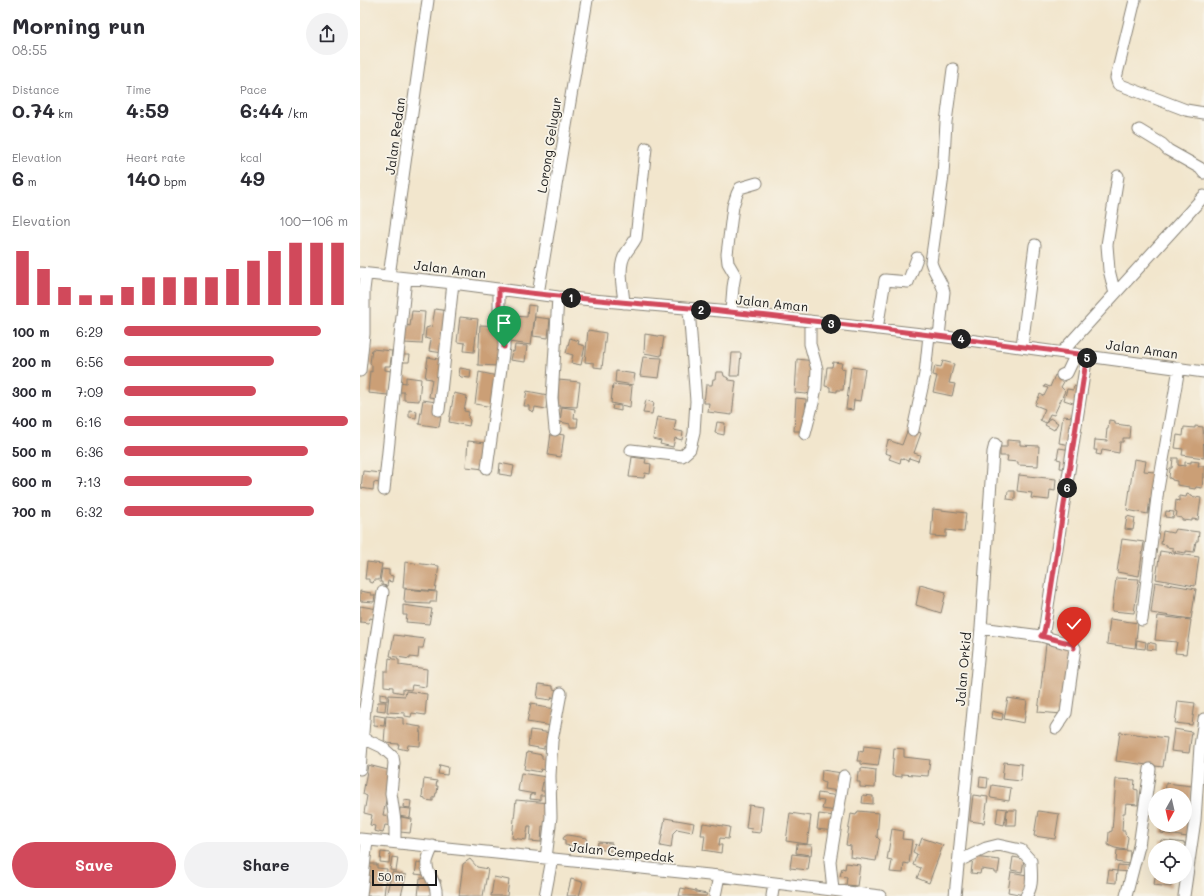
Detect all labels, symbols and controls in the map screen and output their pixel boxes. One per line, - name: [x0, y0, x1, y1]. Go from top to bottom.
- text: Morning run: [12, 11, 145, 40]
- button: share: [306, 13, 348, 55]
- text: 08:55: [12, 41, 47, 58]
- text: Distance: [12, 82, 59, 97]
- text: Time: [126, 82, 151, 97]
- text: Pace: [240, 82, 267, 97]
- street label: Jalan Redan: [381, 96, 408, 176]
- street label: Lorong Gelugur: [533, 96, 564, 194]
- text: 0.74: [12, 97, 55, 123]
- text: 4:59: [126, 97, 169, 123]
- text: 6:44: [240, 97, 284, 123]
- text: km: [55, 106, 73, 121]
- text: /km: [284, 106, 308, 121]
- text: Elevation: [12, 150, 61, 165]
- text: Heart rate: [126, 150, 185, 165]
- text: kcal: [240, 150, 262, 165]
- text: 6: [12, 165, 24, 191]
- text: 140: [126, 165, 160, 191]
- text: 49: [240, 165, 265, 191]
- text: m: [24, 174, 36, 189]
- text: bpm: [160, 174, 187, 189]
- text: Elevation: [12, 212, 70, 229]
- text: 100–106 m: [279, 212, 348, 229]
- street label: Jalan Aman: [413, 256, 487, 281]
- pin: 1: [561, 288, 581, 308]
- text: 1: [569, 290, 573, 305]
- street label: Jalan Aman: [735, 290, 809, 315]
- pin: 2: [691, 300, 711, 320]
- text: 2: [698, 302, 704, 317]
- pin: [487, 306, 521, 347]
- icon: arrive: [493, 312, 515, 334]
- pin: 3: [821, 314, 841, 334]
- text: 3: [828, 316, 834, 331]
- text: 100 m: [12, 323, 49, 340]
- text: 6:29: [76, 323, 103, 340]
- pin: 4: [951, 329, 971, 349]
- text: 4: [958, 331, 964, 346]
- street label: Jalan Aman: [1105, 335, 1179, 362]
- pin: 5: [1077, 348, 1097, 368]
- text: 5: [1084, 350, 1090, 365]
- text: 200 m: [12, 353, 51, 370]
- text: 6:56: [76, 353, 103, 370]
- text: 300 m: [12, 383, 52, 400]
- text: 7:09: [76, 383, 103, 400]
- text: 400 m: [12, 413, 52, 430]
- text: 6:16: [76, 413, 102, 430]
- text: 500 m: [12, 443, 51, 460]
- text: 6:36: [76, 443, 103, 460]
- text: 600 m: [12, 473, 52, 490]
- text: 7:13: [76, 473, 101, 490]
- pin: 6: [1057, 478, 1077, 498]
- text: 6: [1064, 480, 1070, 495]
- text: 700 m: [12, 503, 51, 520]
- text: 6:32: [76, 503, 103, 520]
- pin: [1057, 607, 1091, 648]
- icon: check: [1063, 613, 1085, 635]
- street label: Jalan Orkid: [951, 631, 974, 707]
- north arrow: [1148, 788, 1192, 832]
- map controls: [1148, 788, 1192, 884]
- street label: Jalan Cempedak: [569, 838, 675, 865]
- button: locate: [1148, 840, 1192, 884]
- button: Save: [12, 842, 176, 888]
- button: Share: [184, 842, 348, 888]
- scale bar: [372, 868, 437, 887]
- text: 50 m: [378, 869, 404, 884]

